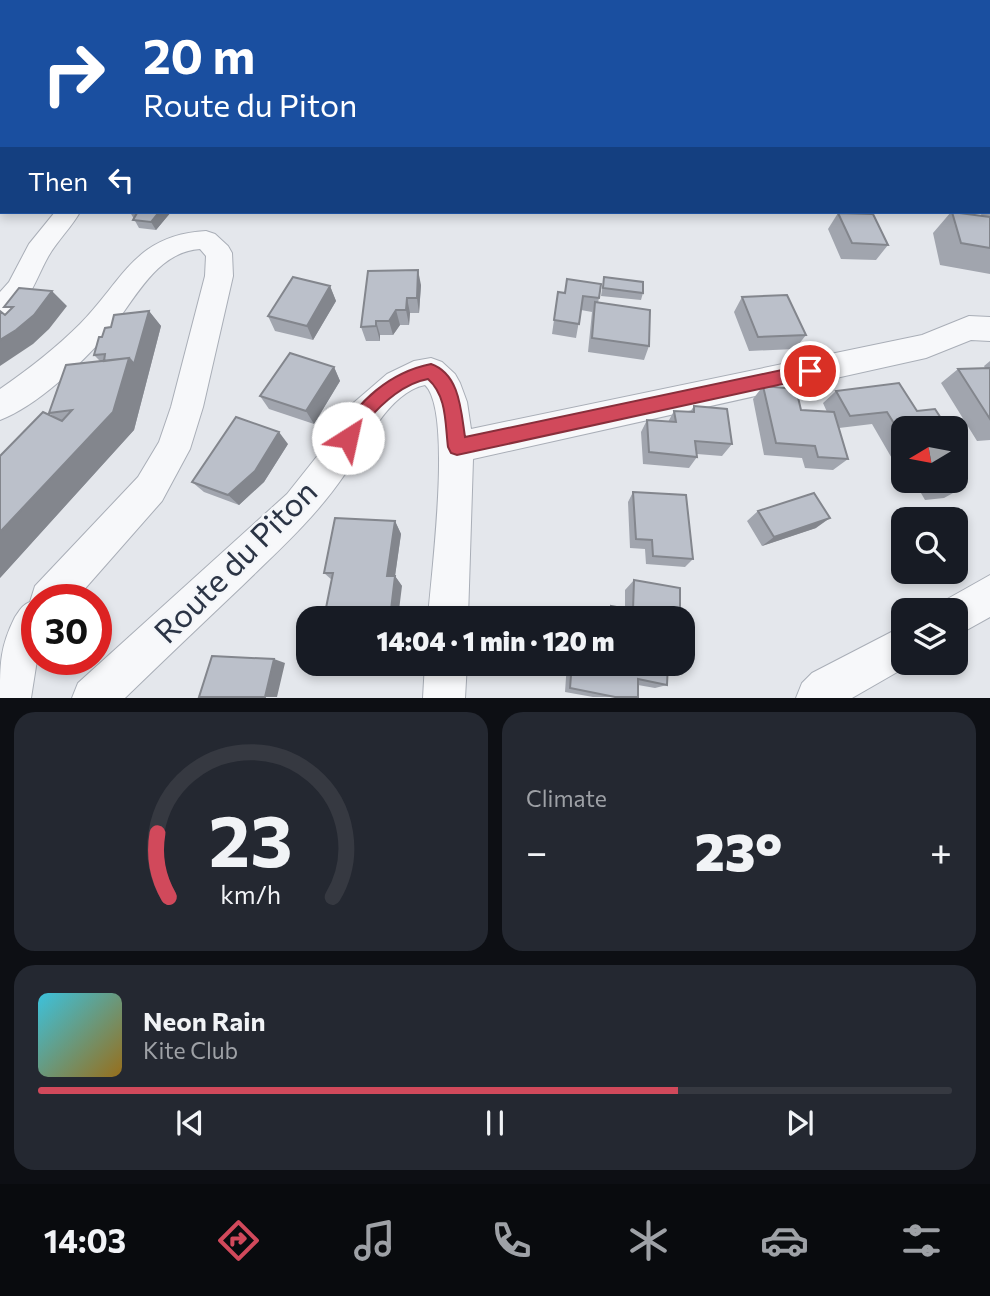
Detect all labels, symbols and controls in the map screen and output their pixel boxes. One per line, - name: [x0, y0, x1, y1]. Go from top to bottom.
- text: 20 m: [143, 24, 255, 84]
- icon: right: [28, 28, 119, 119]
- text: Route du Piton: [143, 84, 357, 124]
- icon: left: [102, 161, 140, 199]
- text: Then: [28, 165, 88, 196]
- pin: [780, 341, 840, 401]
- icon: arrive: [791, 352, 829, 390]
- position arrow: [311, 401, 385, 475]
- north arrow: [891, 416, 968, 494]
- map controls: [891, 416, 968, 675]
- street label: Route du Piton: [145, 471, 325, 651]
- button: search: [891, 507, 968, 584]
- speed limit sign: 30: [21, 584, 112, 675]
- button: layers: [891, 598, 968, 675]
- text: 14:04 · 1 min · 120 m: [376, 625, 615, 656]
- text: Climate: [526, 784, 607, 812]
- text: 23: [209, 794, 293, 883]
- text: 23°: [695, 818, 782, 882]
- text: −: [526, 827, 548, 874]
- text: +: [930, 827, 952, 874]
- text: km/h: [221, 879, 281, 909]
- text: Neon Rain: [143, 1005, 266, 1036]
- text: Kite Club: [143, 1036, 238, 1064]
- icon: previous: [171, 1104, 209, 1142]
- icon: pause: [476, 1104, 514, 1142]
- icon: next: [781, 1104, 819, 1142]
- icon: directions: [214, 1216, 263, 1265]
- icon: music: [350, 1216, 399, 1265]
- icon: phone: [487, 1216, 536, 1265]
- icon: climate: [624, 1216, 673, 1265]
- icon: car: [760, 1216, 809, 1265]
- icon: filters: [897, 1216, 946, 1265]
- text: 14:03: [44, 1220, 126, 1260]

